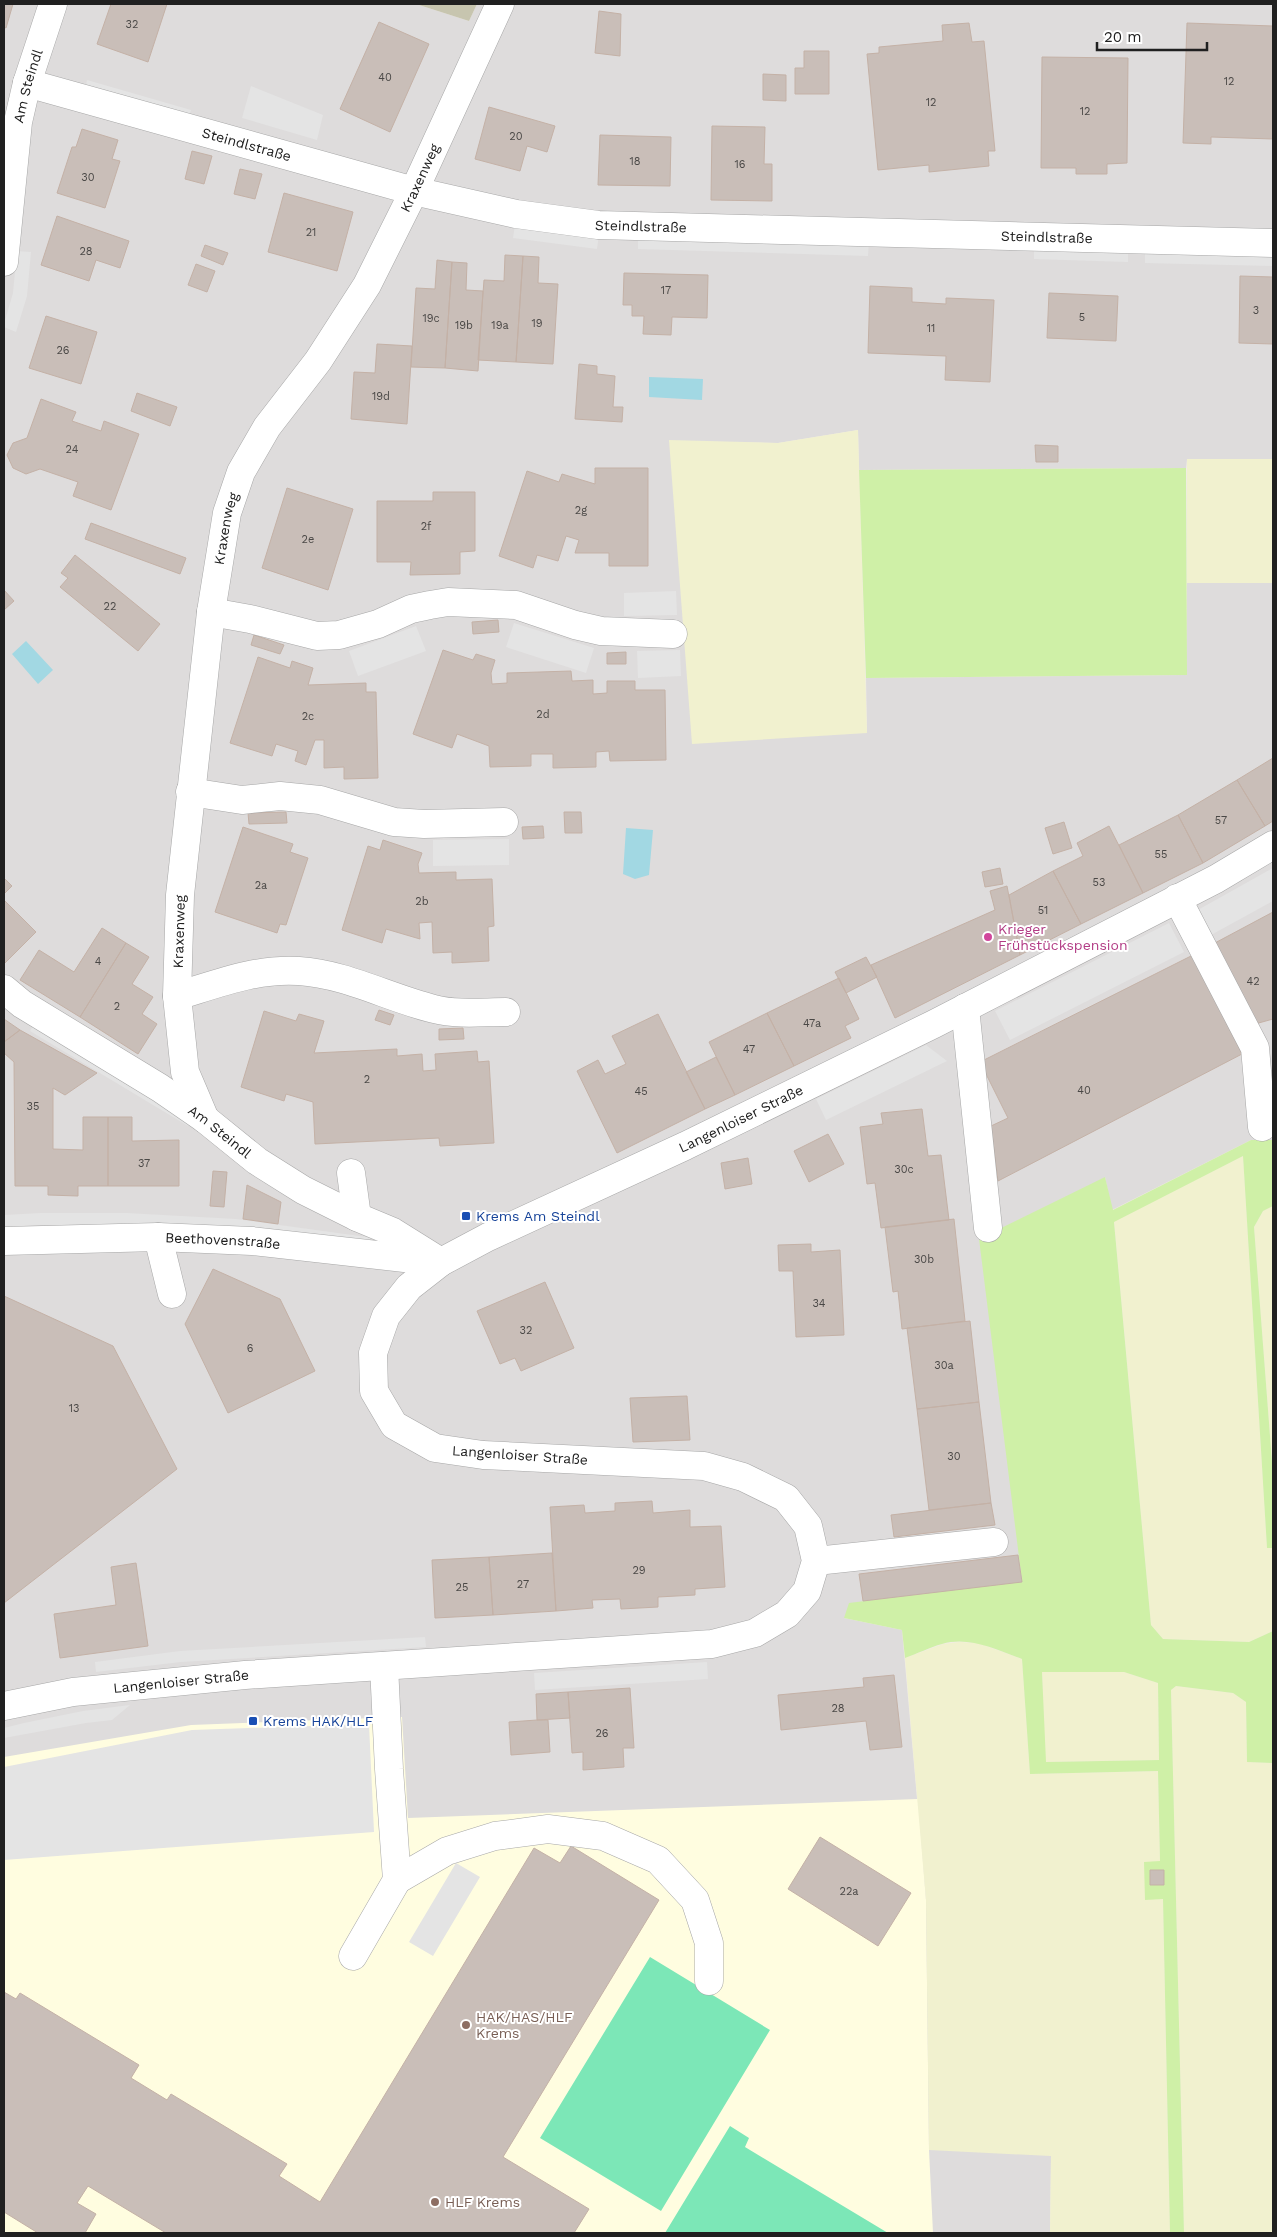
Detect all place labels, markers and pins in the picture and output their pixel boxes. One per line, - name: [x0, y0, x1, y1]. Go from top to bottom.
- place label: Krieger Frühstückspension: [998, 921, 1128, 953]
- marker: Krieger Frühstückspension: [982, 931, 994, 943]
- place label: Krems Am Steindl: [476, 1208, 600, 1224]
- marker: Krems Am Steindl: [460, 1210, 472, 1222]
- place label: Krems HAK/HLF: [263, 1713, 373, 1729]
- marker: Krems HAK/HLF: [247, 1715, 259, 1727]
- place label: HAK/HAS/HLF Krems: [476, 2009, 573, 2041]
- marker: HAK/HAS/HLF Krems: [460, 2019, 472, 2031]
- place label: HLF Krems: [445, 2194, 520, 2210]
- marker: HLF Krems: [429, 2196, 441, 2208]

